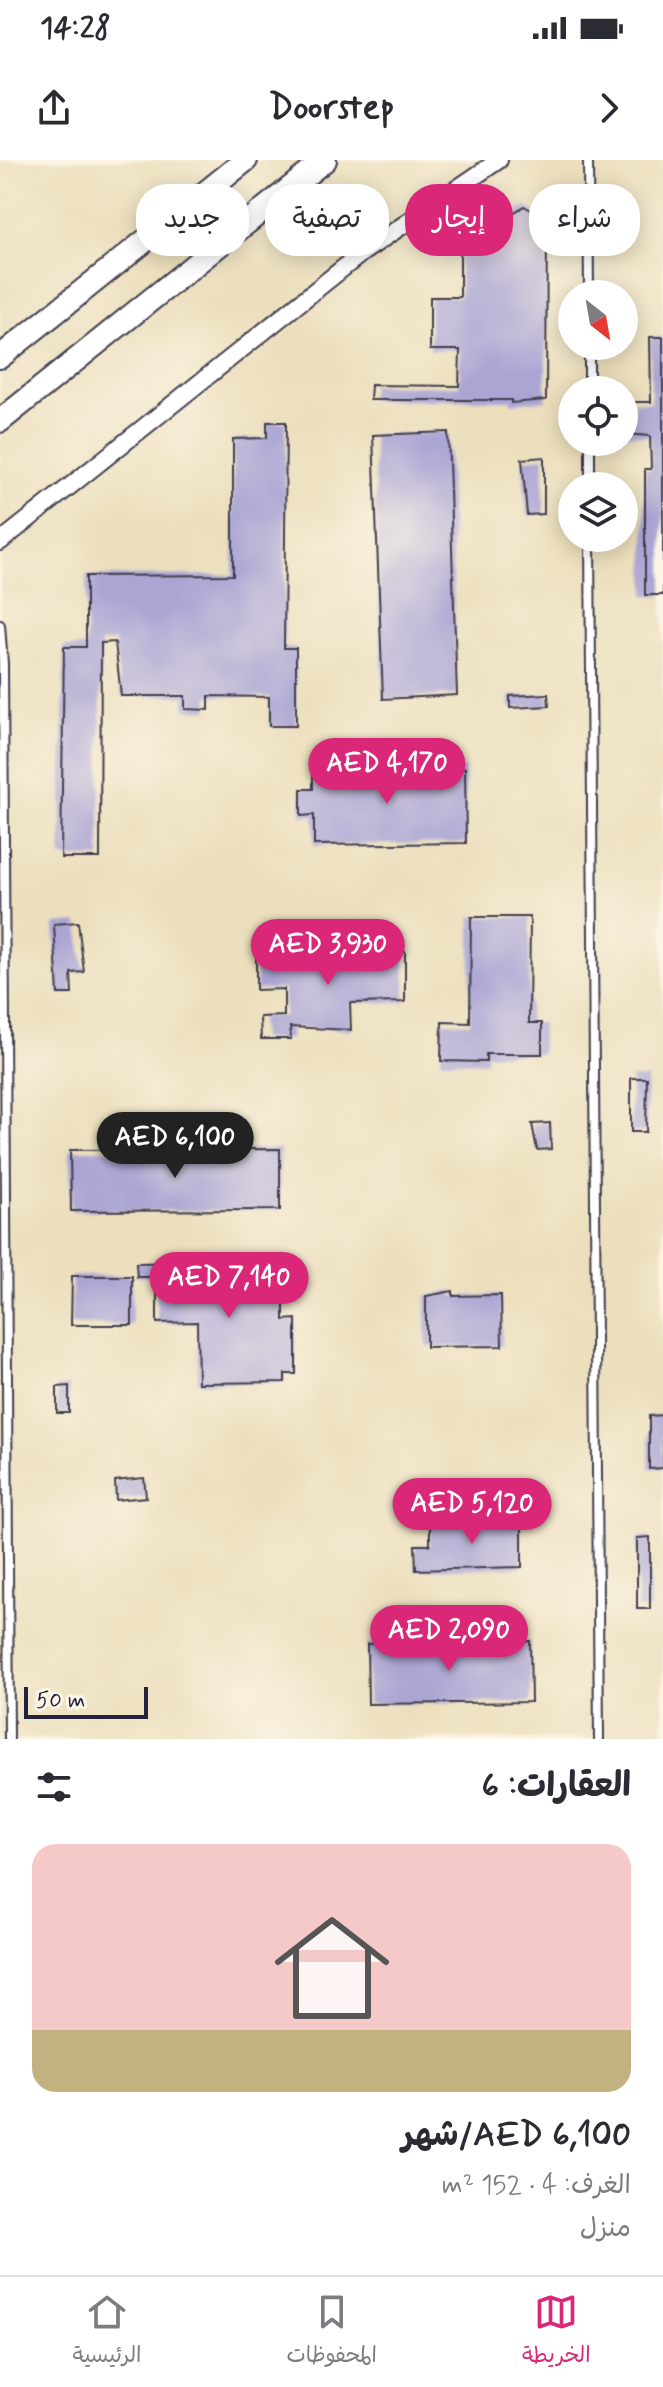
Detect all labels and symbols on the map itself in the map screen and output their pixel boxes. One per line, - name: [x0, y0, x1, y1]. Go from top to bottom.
- north arrow: [558, 280, 638, 360]
- pin: AED 4,170: [295, 738, 479, 806]
- pin: AED 3,930: [236, 919, 420, 987]
- pin: AED 6,100: [83, 1112, 267, 1180]
- pin: AED 7,140: [137, 1252, 321, 1320]
- pin: AED 5,120: [380, 1478, 564, 1546]
- pin: AED 2,090: [357, 1605, 541, 1673]
- scale bar: [24, 1683, 148, 1719]

